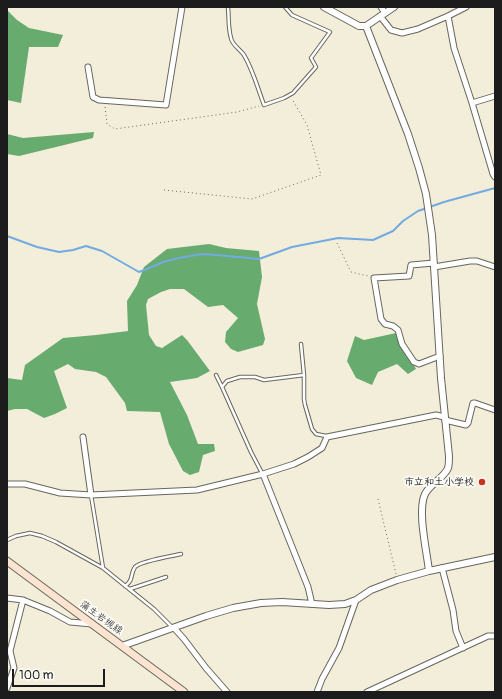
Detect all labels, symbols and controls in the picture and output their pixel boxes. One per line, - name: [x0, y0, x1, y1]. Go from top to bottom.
- place label: 市立和土小学校: [404, 476, 474, 488]
- marker: 市立和土小学校: [477, 477, 487, 487]
- street label: 蒲生岩槻線: [77, 598, 125, 638]
- scale bar: [14, 661, 107, 687]
- text: 100 m: [19, 668, 53, 683]

